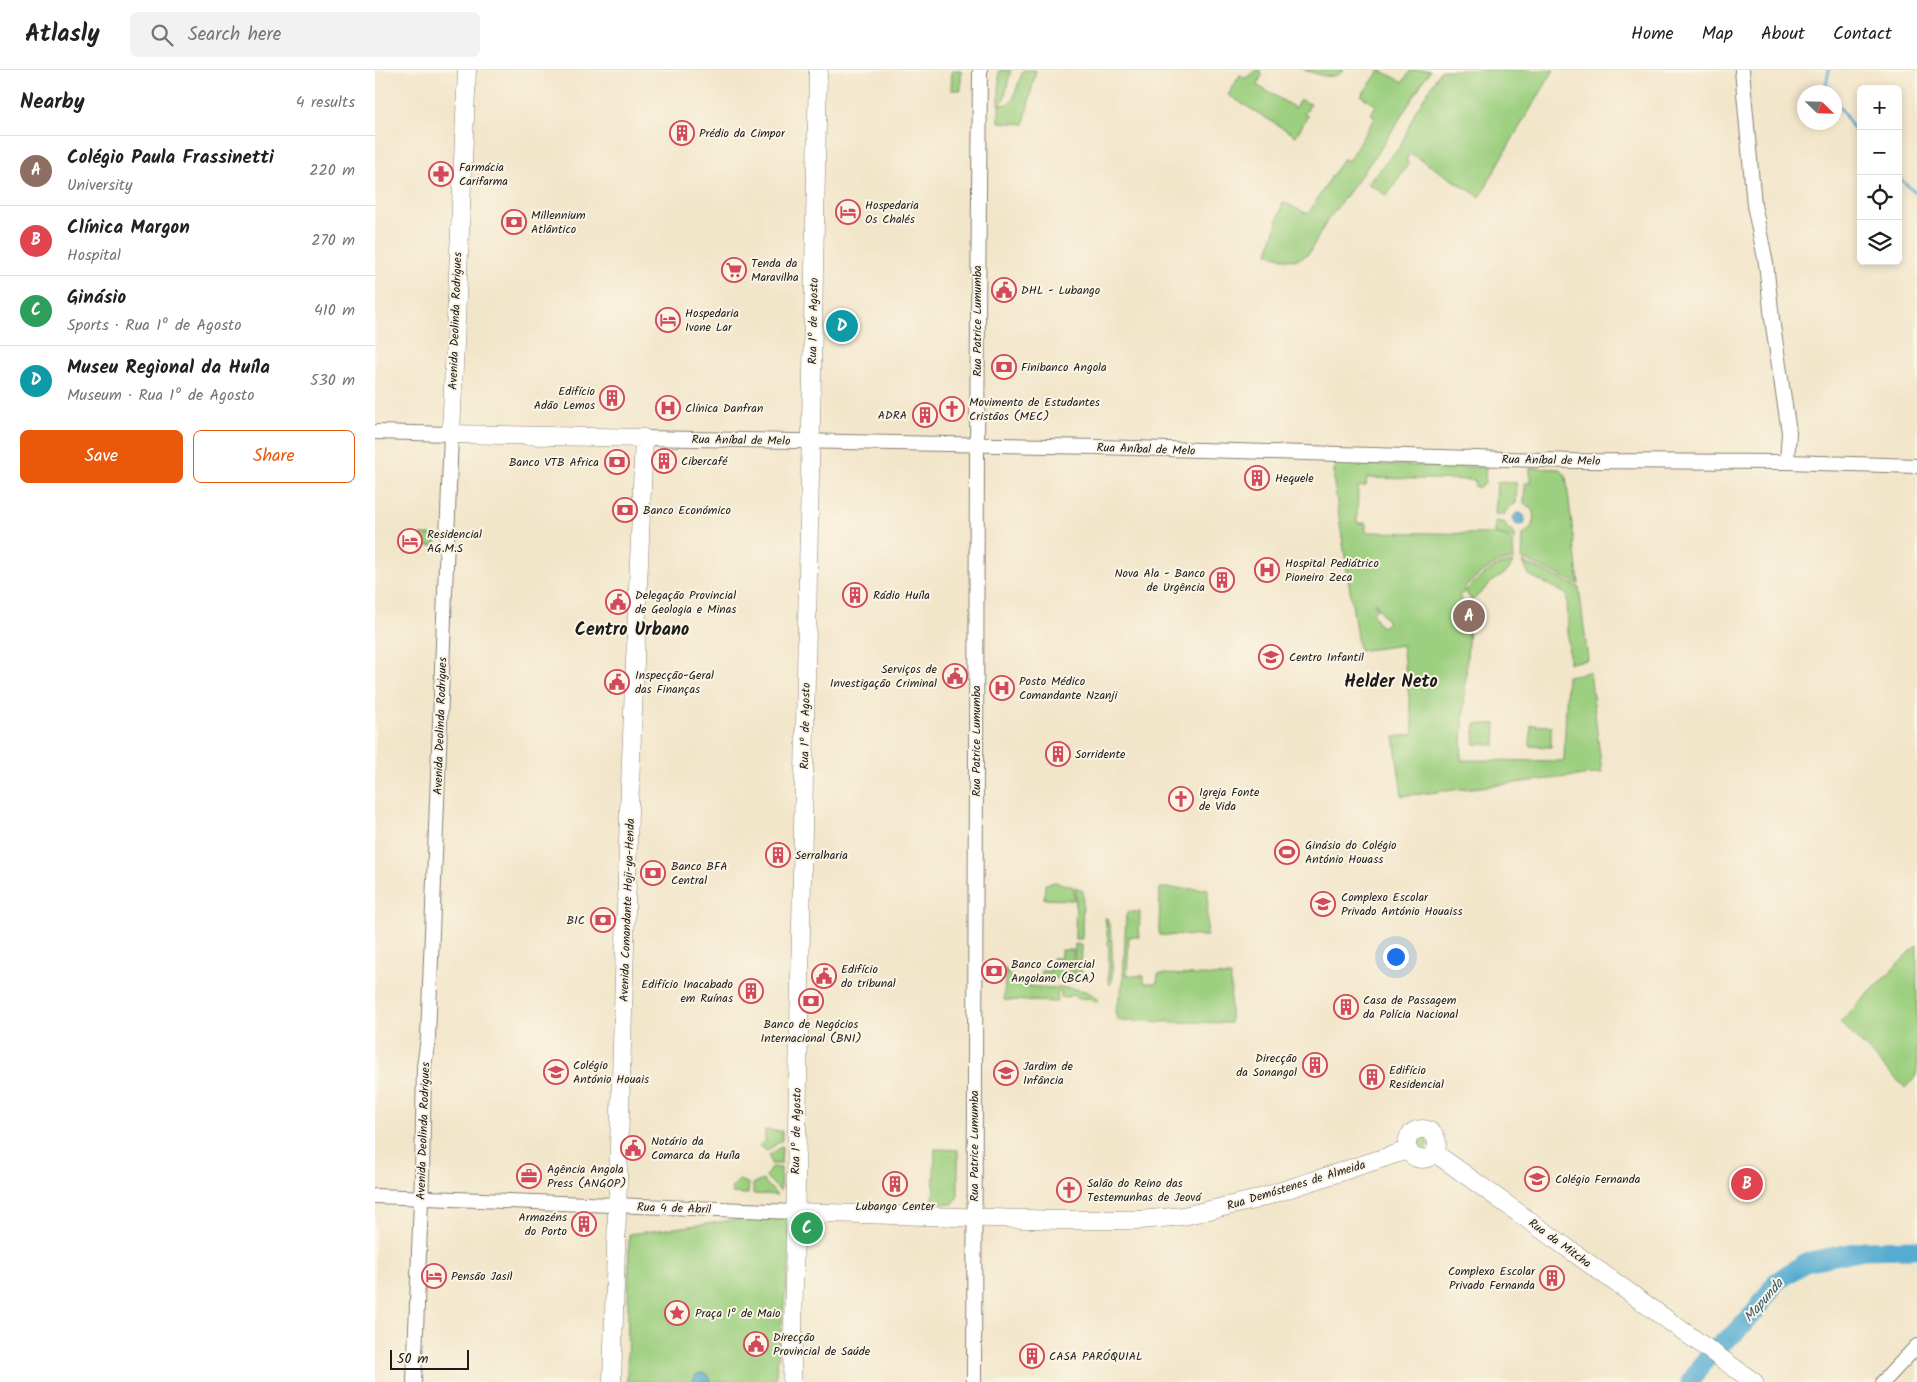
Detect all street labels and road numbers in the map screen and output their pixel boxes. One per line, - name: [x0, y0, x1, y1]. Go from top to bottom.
- street label: Avenida Deolinda Rodrigues: [444, 252, 467, 390]
- street label: Rua Patrice Lumumba: [968, 265, 987, 377]
- street label: Rua 1º de Agosto: [803, 277, 824, 365]
- street label: Rua Aníbal de Melo: [691, 430, 791, 451]
- street label: Rua Aníbal de Melo: [1096, 438, 1196, 461]
- street label: Rua Aníbal de Melo: [1501, 450, 1601, 471]
- street label: Avenida Deolinda Rodrigues: [429, 657, 452, 795]
- street label: Rua 1º de Agosto: [795, 682, 816, 770]
- street label: Rua Patrice Lumumba: [967, 685, 986, 797]
- street label: Avenida Comandante Hoji-ya-Henda: [615, 818, 640, 1002]
- street label: Avenida Deolinda Rodrigues: [412, 1062, 435, 1200]
- street label: Rua 1º de Agosto: [786, 1087, 807, 1175]
- street label: Rua Patrice Lumumba: [965, 1090, 984, 1202]
- street label: Rua Demóstenes de Almeida: [1224, 1155, 1368, 1216]
- street label: Rua 4 de Abril: [637, 1198, 711, 1219]
- street label: Rua da Mitcha: [1524, 1214, 1596, 1273]

